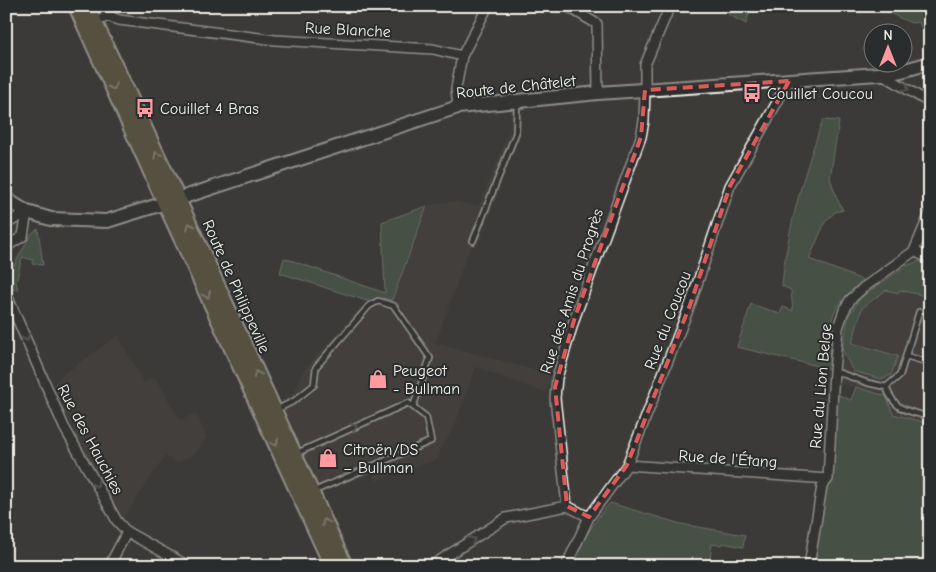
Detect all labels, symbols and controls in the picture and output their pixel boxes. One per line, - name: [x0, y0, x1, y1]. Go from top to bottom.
- street label: Rue Blanche: [305, 19, 391, 41]
- north arrow: [864, 22, 914, 72]
- text: N: [883, 27, 893, 44]
- street label: Route de Châtelet: [455, 72, 577, 102]
- one-way arrow: [106, 82, 117, 91]
- bus stop icon: Couillet Coucou: [741, 82, 763, 104]
- one-way arrow: [900, 82, 909, 92]
- place label: Couillet Coucou: [767, 85, 873, 103]
- bus stop icon: Couillet 4 Bras: [134, 97, 156, 119]
- place label: Couillet 4 Bras: [160, 100, 259, 118]
- one-way arrow: [153, 151, 164, 160]
- street label: Rue des Amis du Progrès: [537, 206, 607, 376]
- street label: Route de Philippeville: [199, 217, 274, 356]
- one-way arrow: [186, 222, 197, 231]
- street label: Rue du Coucou: [641, 269, 695, 372]
- one-way arrow: [201, 290, 211, 299]
- street label: Rue du Lion Belge: [807, 323, 835, 449]
- one-way arrow: [19, 333, 30, 342]
- place label: Peugeot - Bullman: [393, 362, 460, 398]
- shop icon: Peugeot - Bullman: [367, 368, 389, 390]
- one-way arrow: [253, 370, 264, 379]
- street label: Rue des Hauchies: [53, 381, 127, 498]
- one-way arrow: [349, 423, 358, 434]
- one-way arrow: [269, 438, 279, 447]
- place label: Citroën/DS – Bullman: [343, 441, 418, 477]
- street label: Rue de l'Étang: [678, 446, 778, 471]
- shop icon: Citroën/DS – Bullman: [317, 447, 339, 469]
- one-way arrow: [90, 479, 100, 488]
- one-way arrow: [321, 518, 331, 527]
- one-way arrow: [467, 536, 476, 546]

